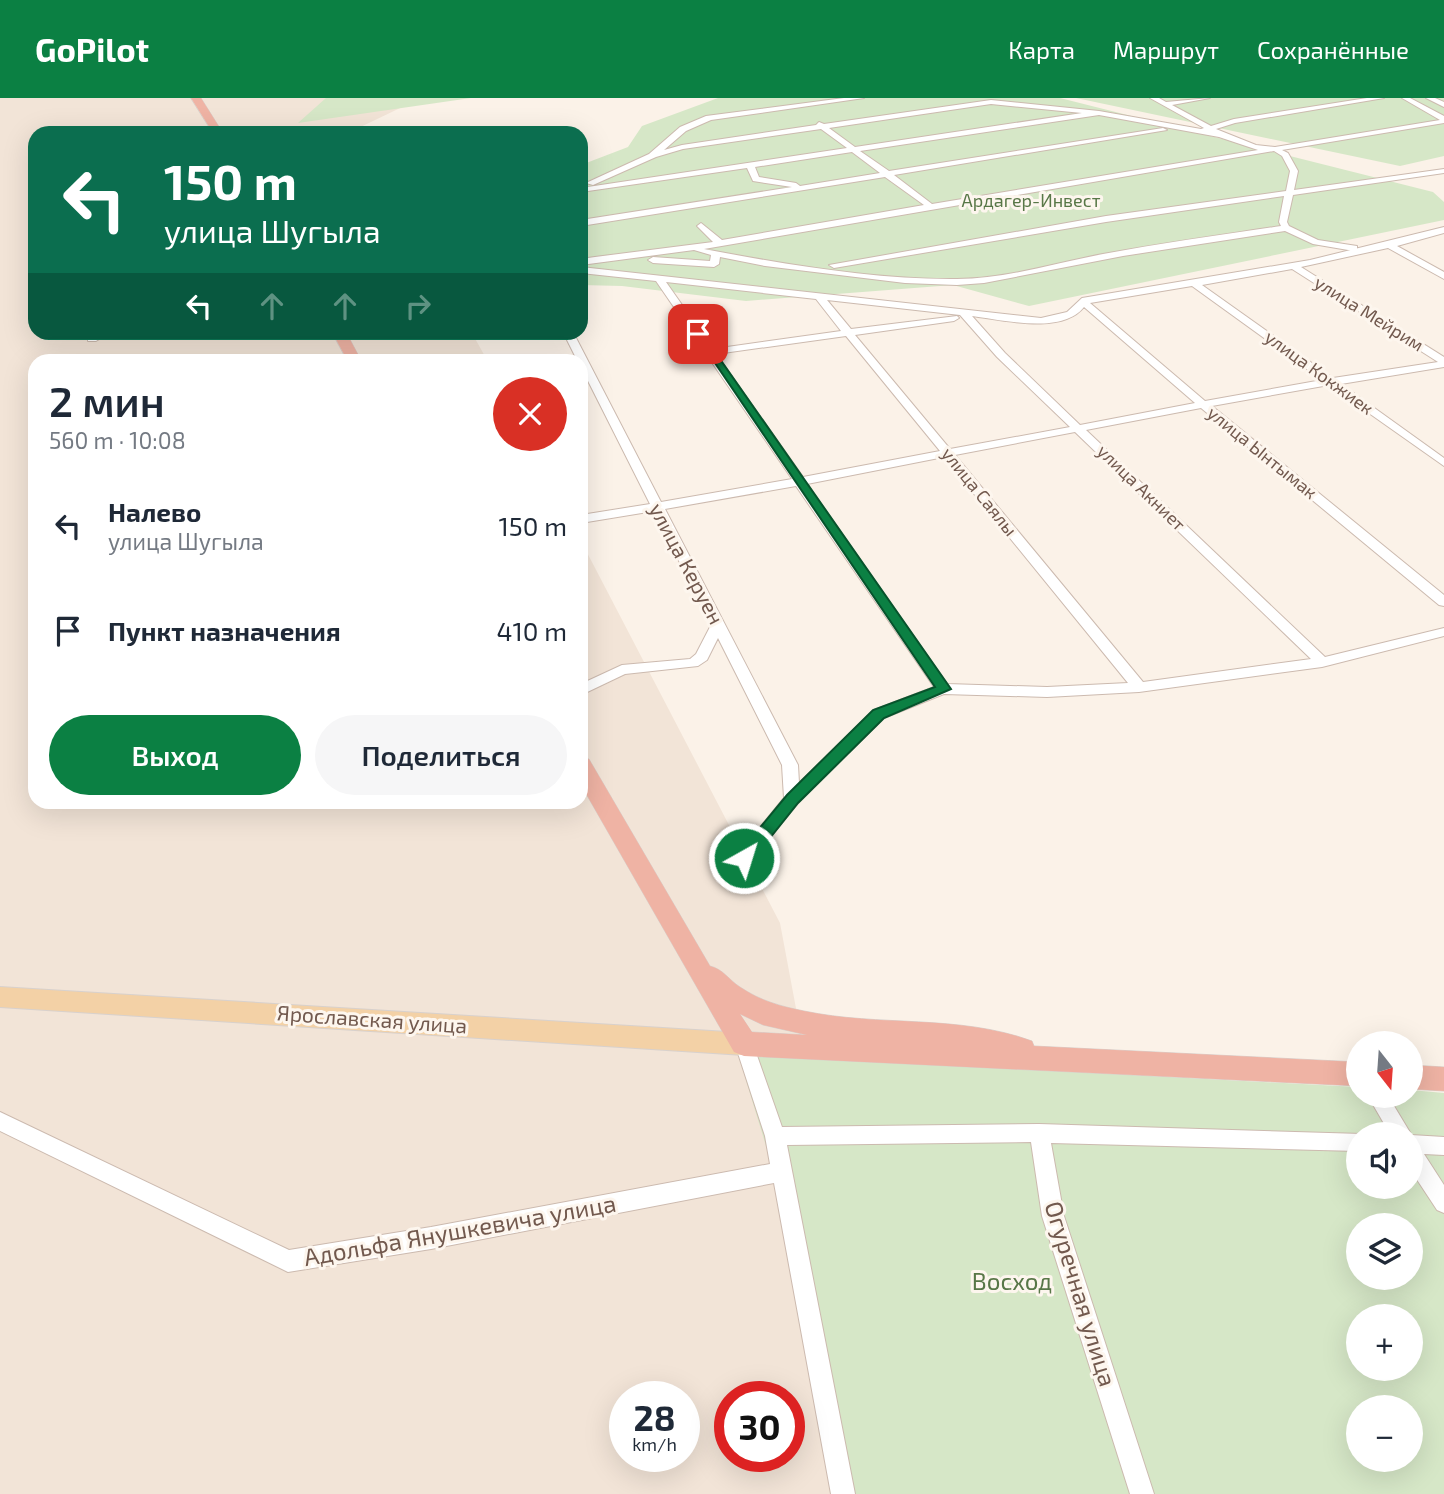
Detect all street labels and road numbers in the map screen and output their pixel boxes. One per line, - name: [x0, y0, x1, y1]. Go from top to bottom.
- street label: улица Мейрим: [1311, 271, 1428, 356]
- street label: улица Кокжиек: [1261, 325, 1379, 419]
- street label: улица Ынтымак: [1203, 401, 1322, 503]
- street label: улица Акниет: [1093, 440, 1191, 535]
- street label: улица Саялы: [937, 443, 1022, 540]
- street label: улица Керуен: [644, 498, 730, 629]
- street label: Ярославская улица: [276, 999, 468, 1039]
- street label: Адольфа Янушкевича улица: [301, 1188, 618, 1272]
- street label: Огуречная улица: [1039, 1197, 1123, 1390]

